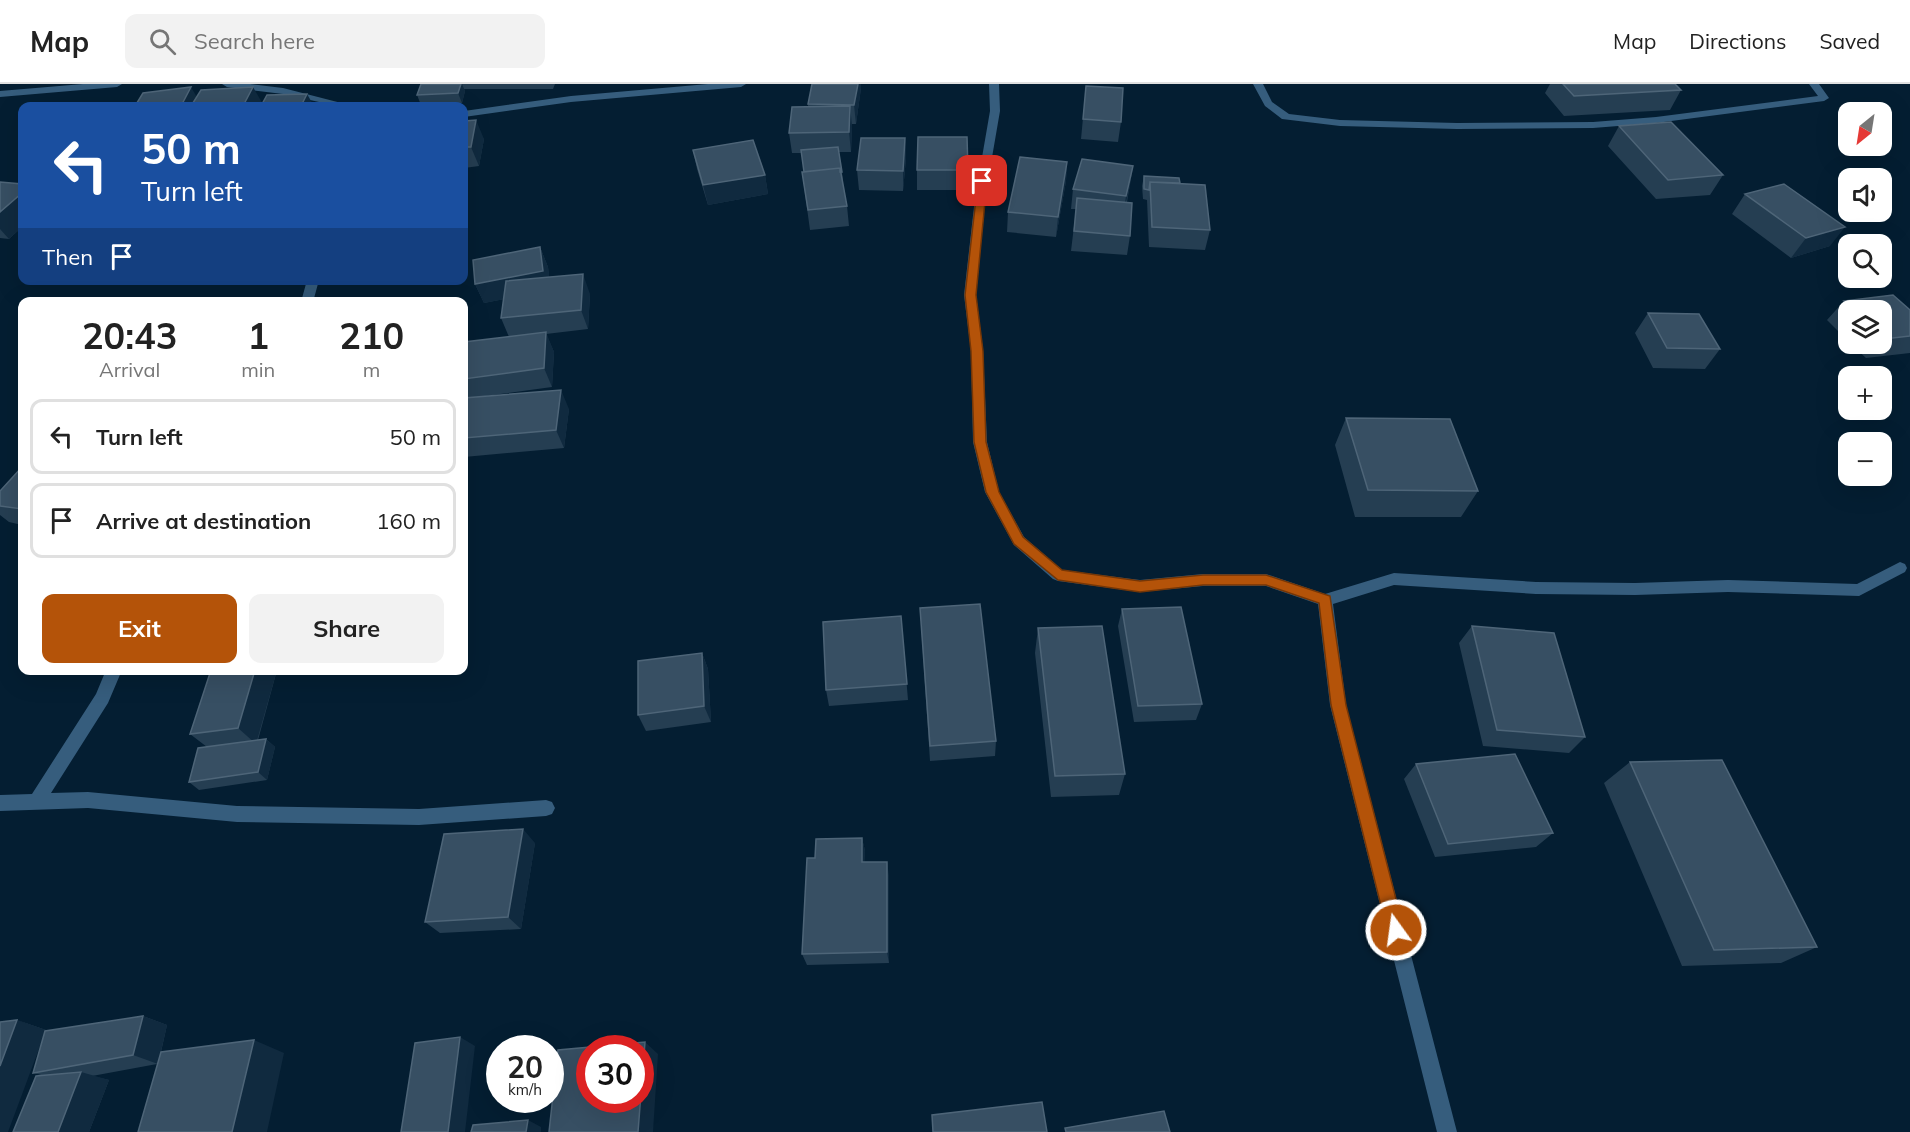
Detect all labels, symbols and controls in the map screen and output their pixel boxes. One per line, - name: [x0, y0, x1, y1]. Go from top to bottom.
- search box: [125, 14, 545, 68]
- text: Map: [30, 24, 89, 59]
- icon: search: [146, 25, 179, 58]
- text: Search here: [194, 27, 315, 55]
- text: Map: [1613, 28, 1656, 54]
- text: Directions: [1689, 28, 1786, 54]
- text: Saved: [1819, 28, 1880, 54]
- north arrow: [1838, 102, 1892, 156]
- map controls: [1838, 102, 1892, 486]
- text: 50 m: [141, 122, 241, 175]
- icon: left: [42, 126, 120, 204]
- pin: [956, 155, 1007, 206]
- icon: arrive: [965, 164, 998, 197]
- button: sound: [1838, 168, 1892, 222]
- text: Turn left: [141, 174, 243, 208]
- button: search: [1838, 234, 1892, 288]
- icon: arrive: [105, 240, 138, 273]
- text: Then: [42, 243, 93, 271]
- button: layers: [1838, 300, 1892, 354]
- text: 20:43: [82, 313, 177, 358]
- text: 1: [247, 313, 269, 358]
- text: 210: [339, 313, 404, 358]
- text: Arrival: [99, 357, 160, 382]
- text: min: [241, 357, 275, 382]
- text: m: [363, 357, 380, 382]
- button: +: [1838, 366, 1892, 420]
- icon: left: [45, 420, 78, 453]
- text: Turn left: [96, 423, 183, 451]
- text: 50 m: [390, 423, 441, 451]
- button: −: [1838, 432, 1892, 486]
- icon: arrive: [45, 504, 78, 537]
- text: Arrive at destination: [96, 507, 311, 535]
- text: 160 m: [376, 507, 441, 535]
- button: Exit: [42, 594, 237, 663]
- button: Share: [249, 594, 444, 663]
- position arrow: [1364, 898, 1428, 962]
- speed limit sign: 30: [576, 1035, 654, 1113]
- text: 20: [507, 1048, 543, 1086]
- text: km/h: [508, 1080, 542, 1099]

